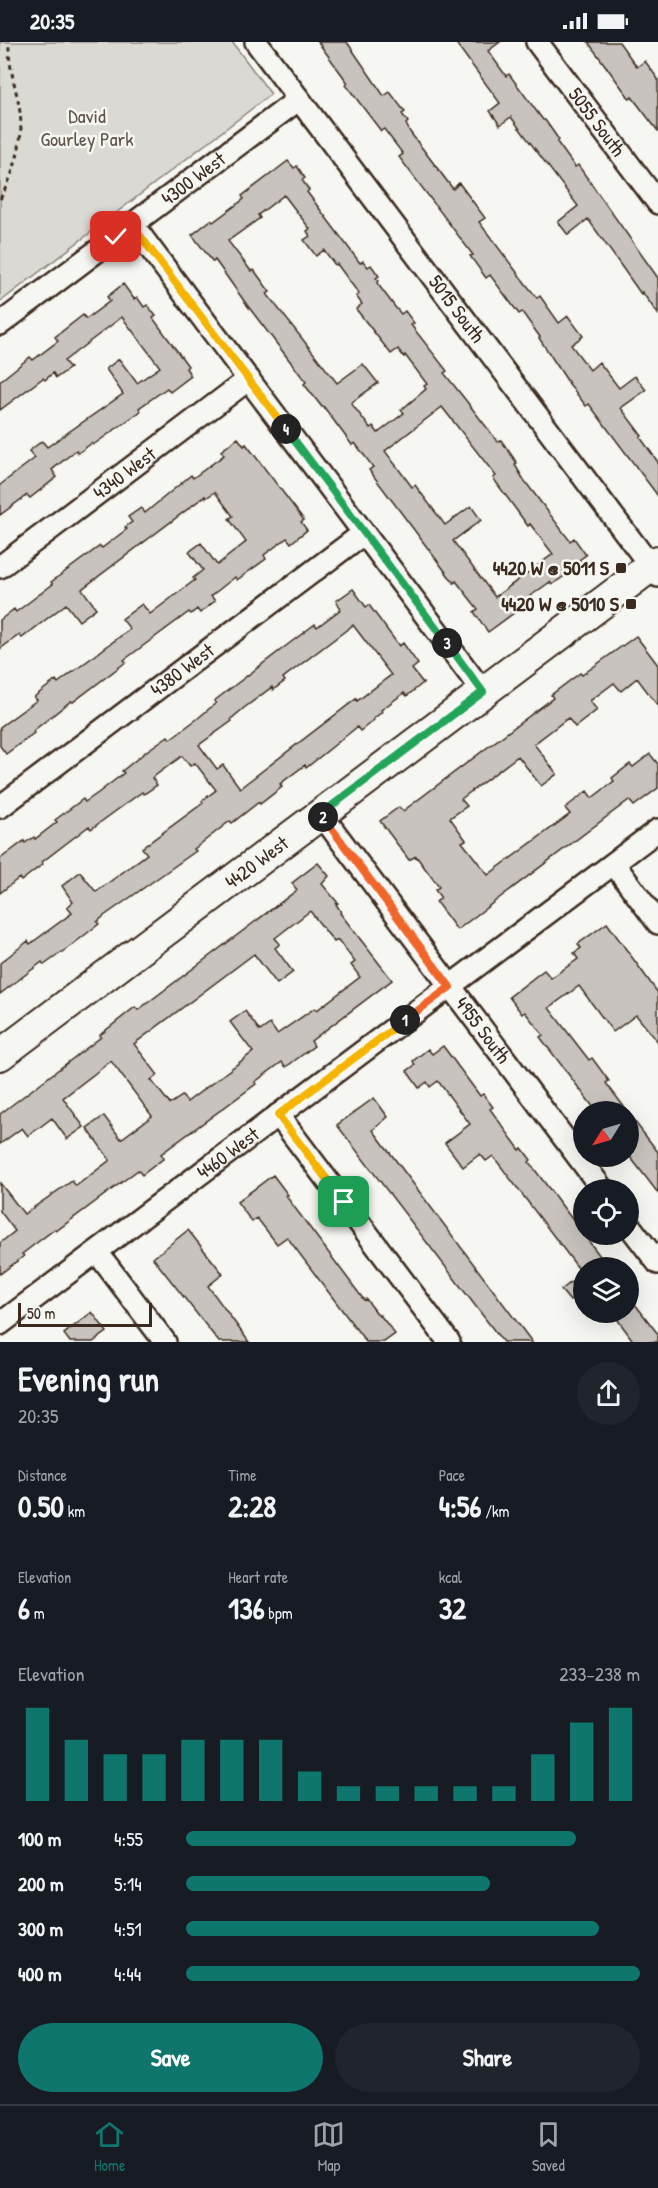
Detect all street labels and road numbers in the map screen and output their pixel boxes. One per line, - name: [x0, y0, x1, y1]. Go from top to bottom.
- street label: 5055 South: [563, 82, 632, 162]
- street label: 4300 West: [155, 144, 232, 211]
- street label: 5015 South: [423, 269, 492, 348]
- street label: 4340 West: [87, 439, 162, 505]
- street label: 4380 West: [144, 636, 220, 702]
- street label: 4420 West: [219, 829, 295, 895]
- street label: 4955 South: [450, 991, 517, 1069]
- street label: 4460 West: [191, 1120, 265, 1185]

